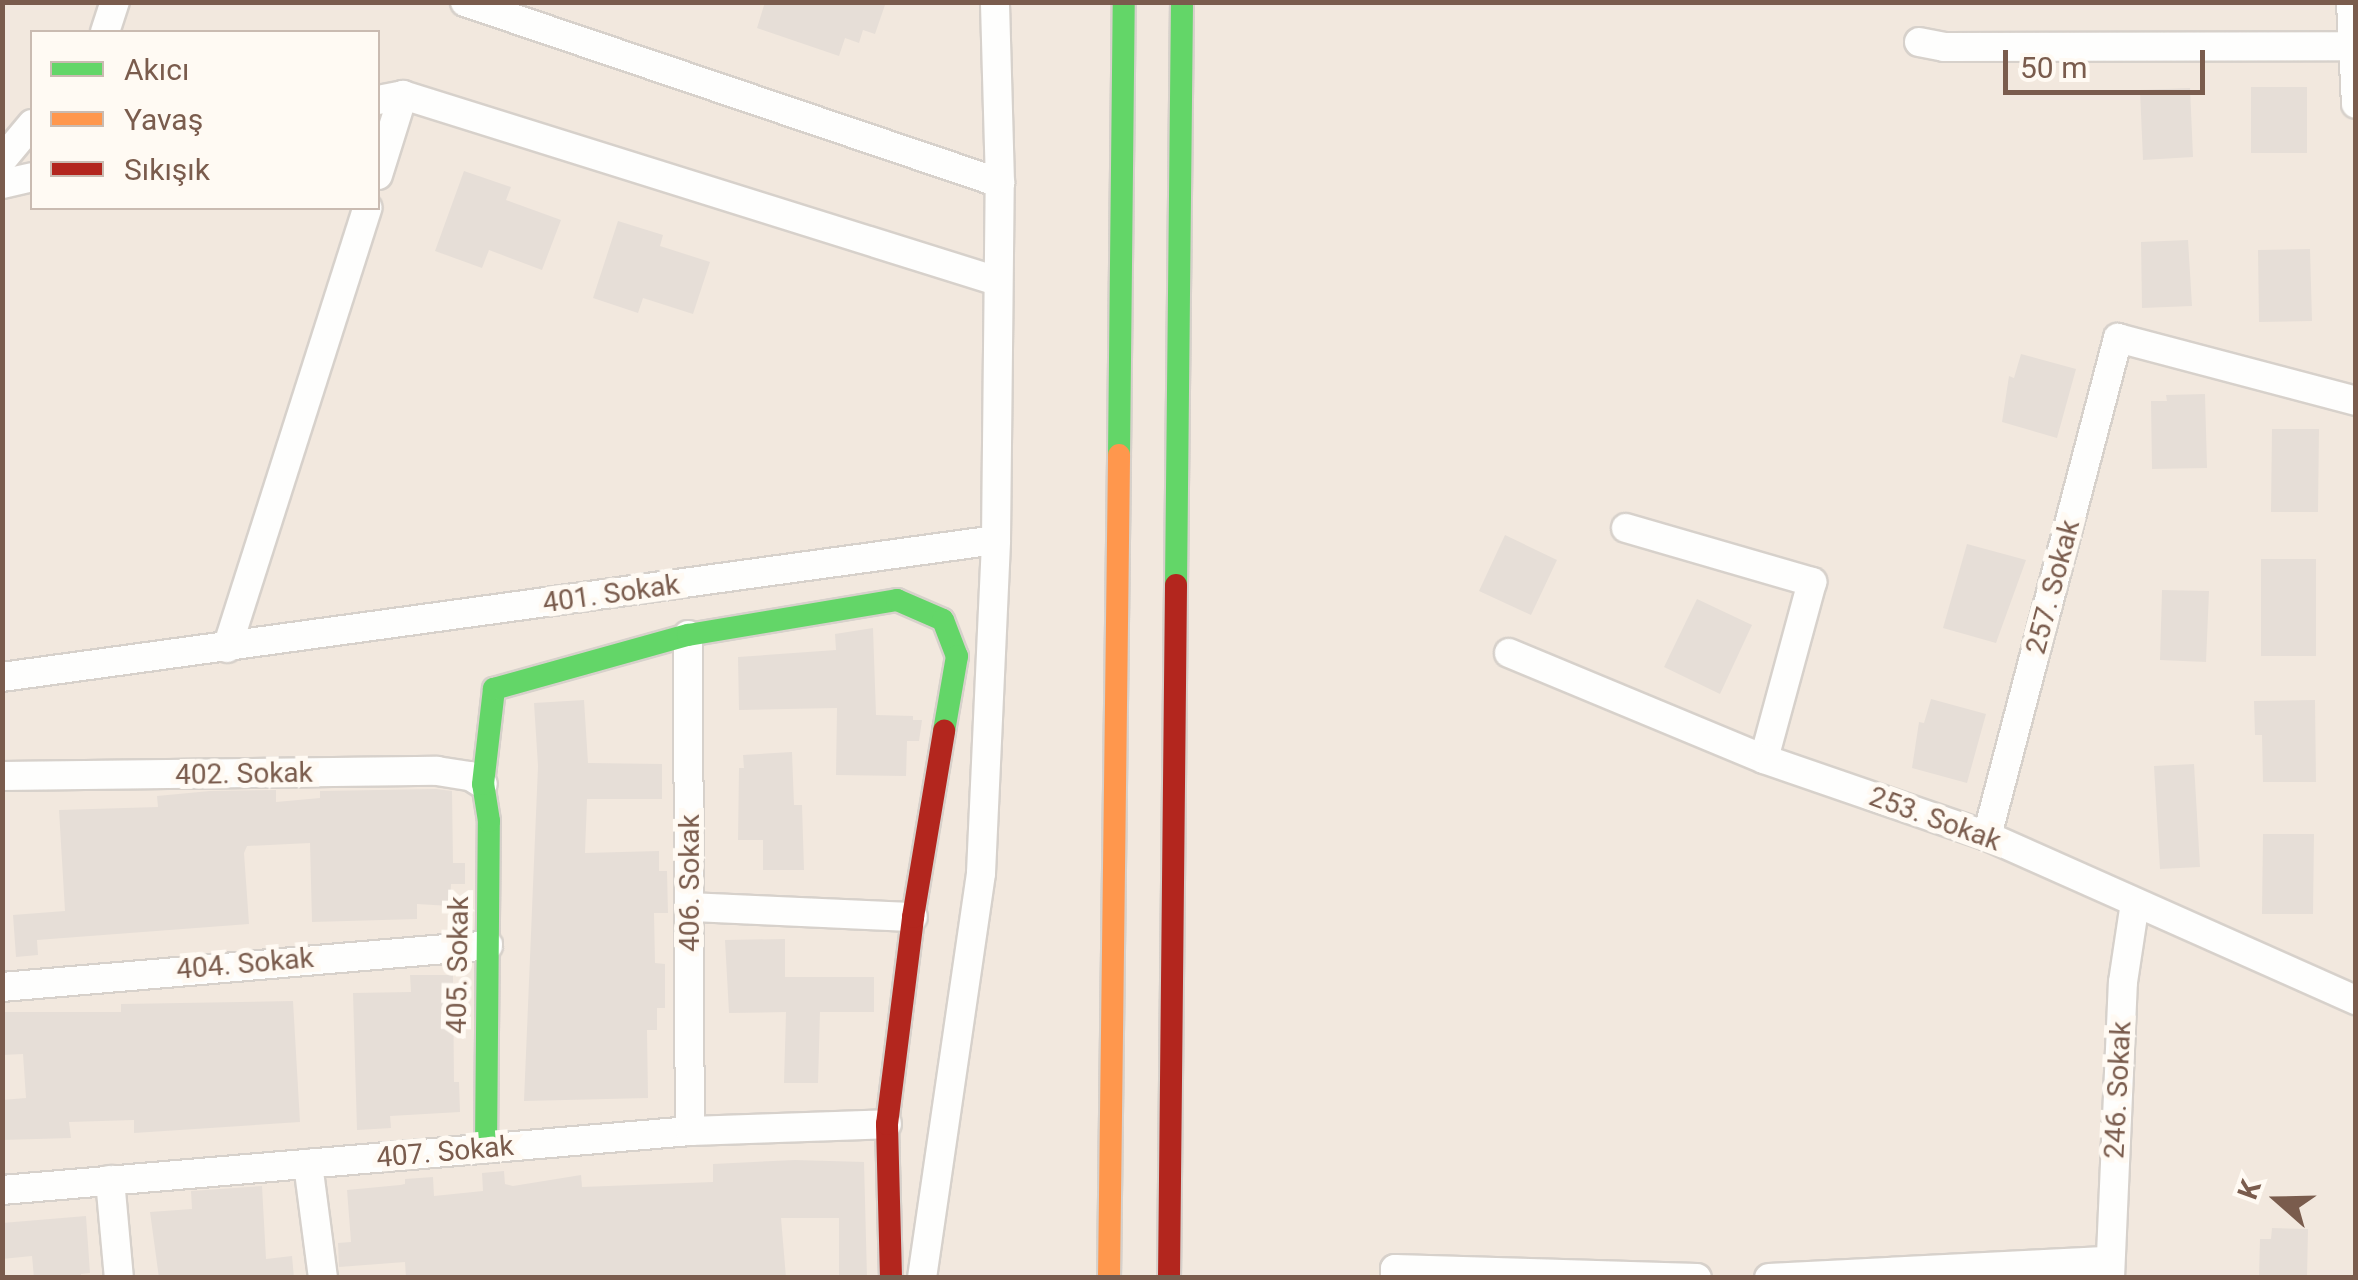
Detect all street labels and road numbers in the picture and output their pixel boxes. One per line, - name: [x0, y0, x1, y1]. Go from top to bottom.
- street label: 257. Sokak: [2019, 516, 2087, 658]
- street label: 401. Sokak: [540, 568, 682, 620]
- street label: 402. Sokak: [175, 756, 313, 792]
- street label: 253. Sokak: [1865, 780, 2005, 858]
- street label: 406. Sokak: [673, 814, 707, 952]
- street label: 405. Sokak: [440, 896, 476, 1034]
- street label: 404. Sokak: [175, 941, 315, 987]
- street label: 246. Sokak: [2098, 1020, 2138, 1160]
- street label: 407. Sokak: [375, 1129, 515, 1175]

